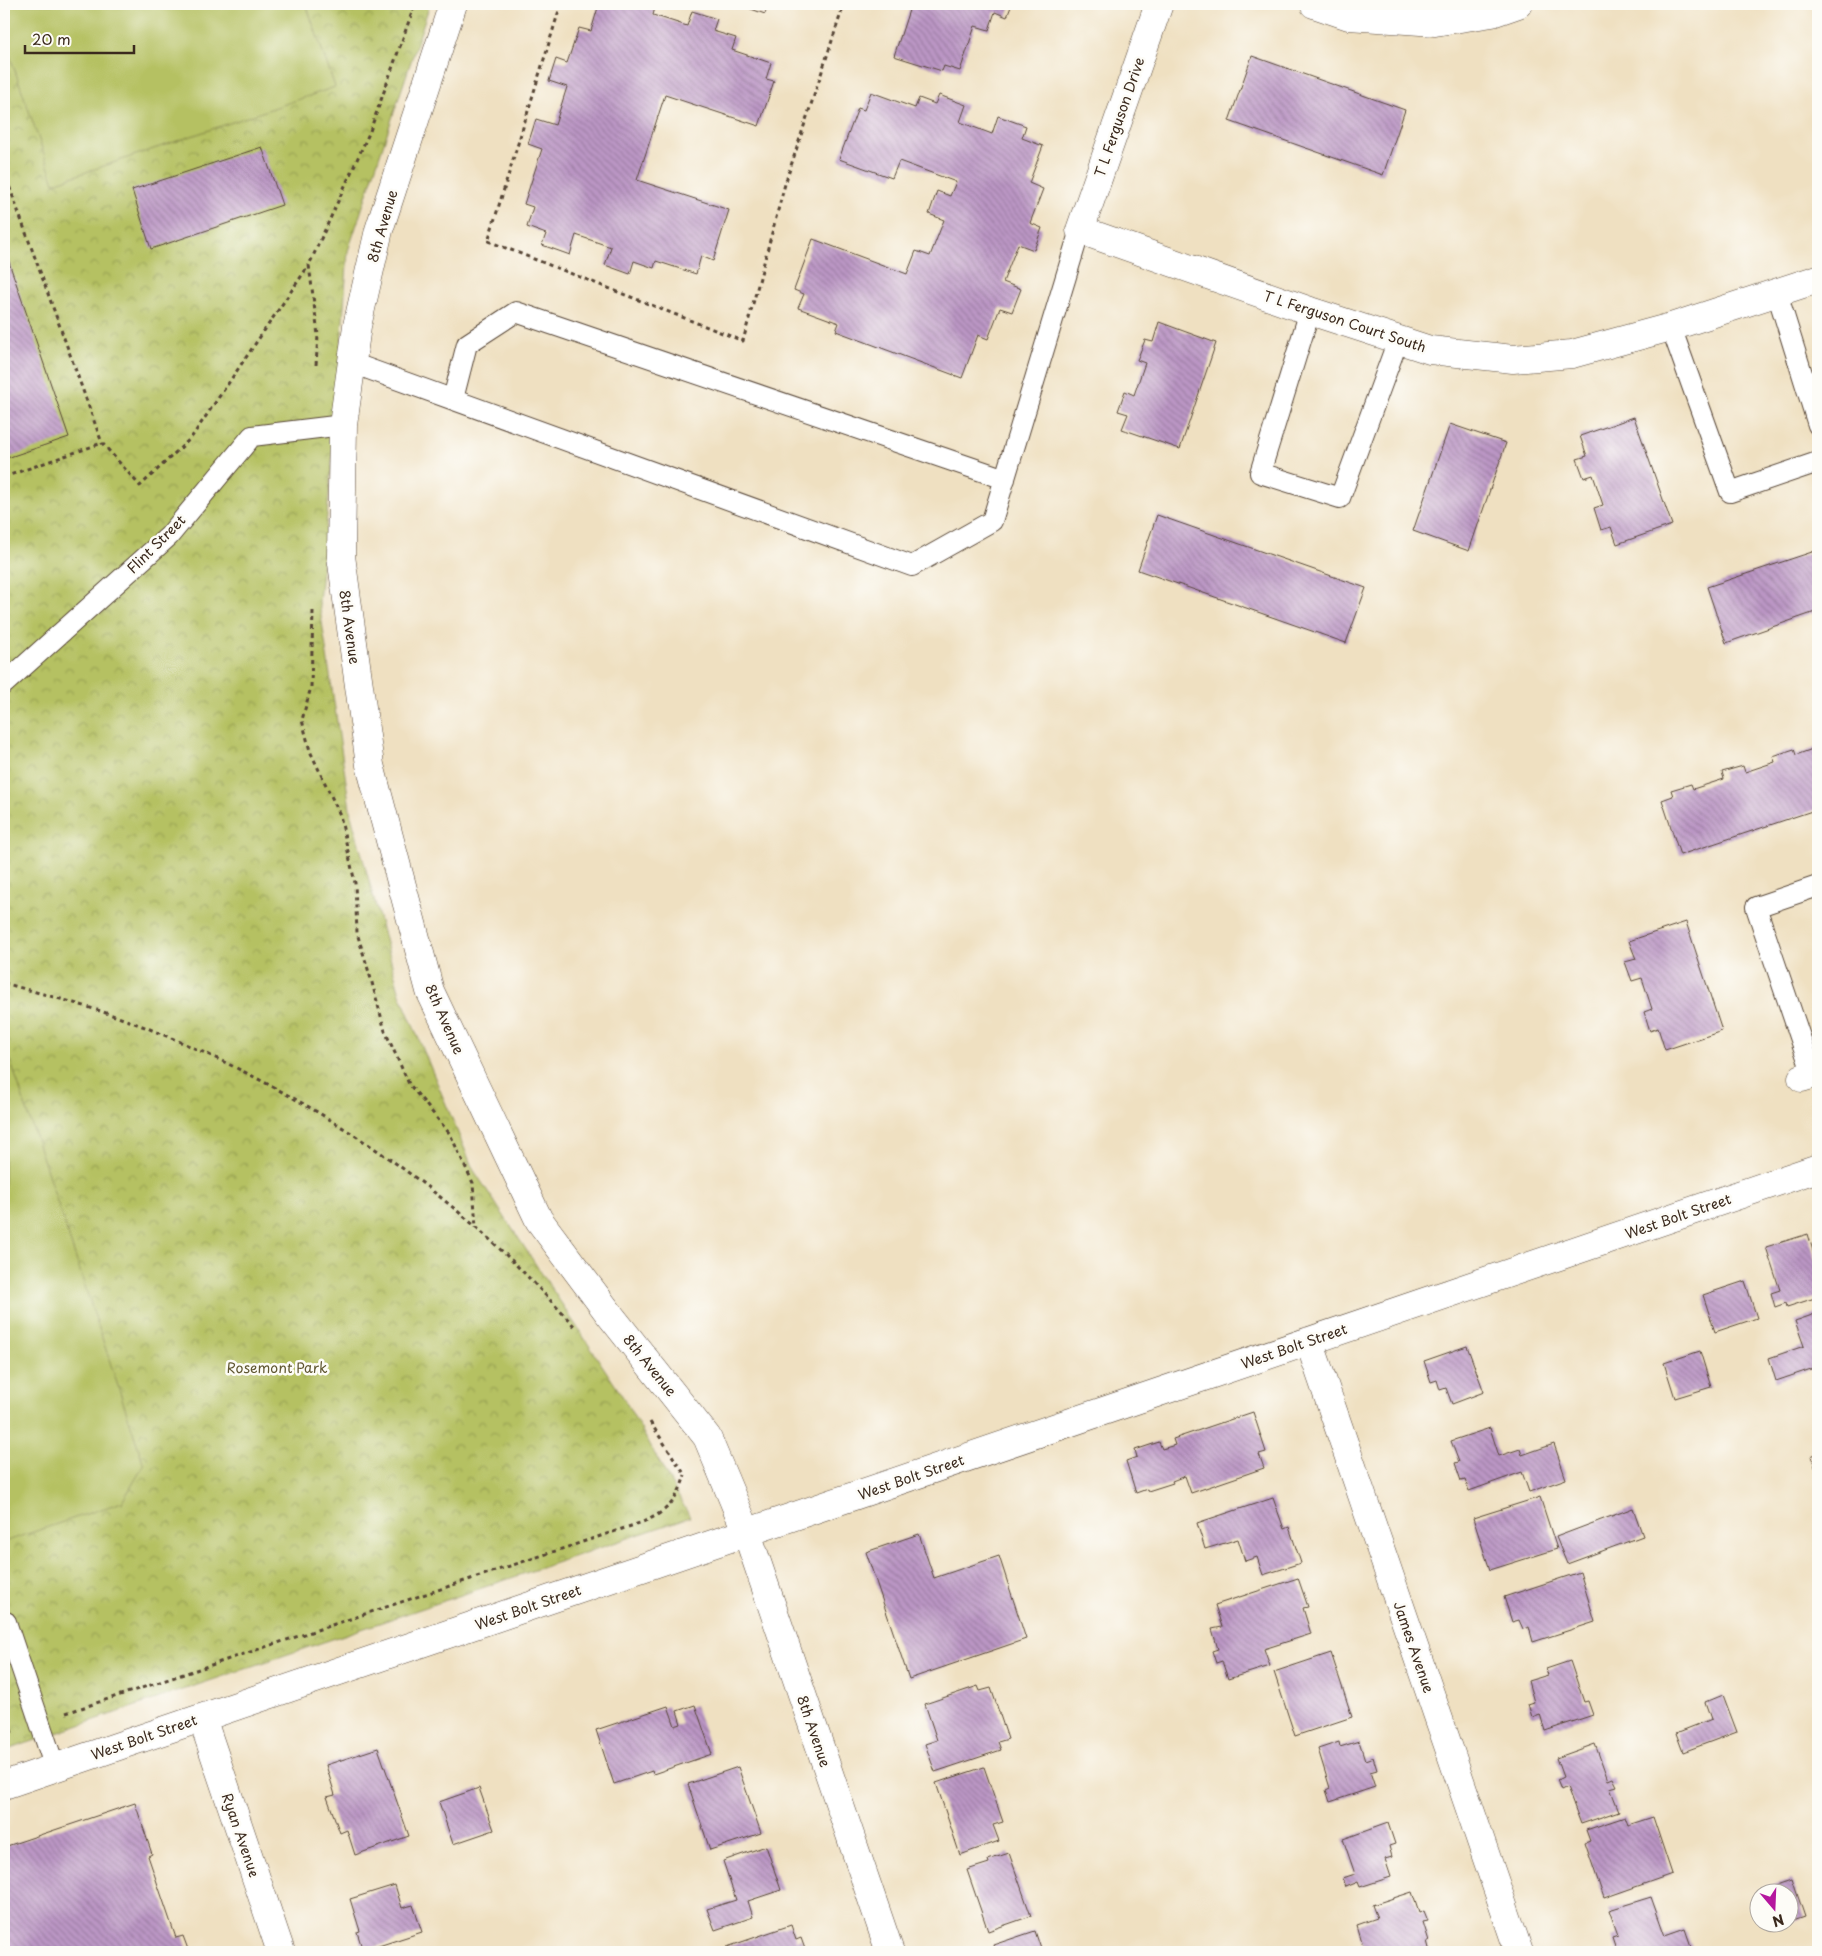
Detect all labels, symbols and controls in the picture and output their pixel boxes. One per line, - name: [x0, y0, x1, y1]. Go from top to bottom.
- scale bar: [25, 22, 134, 54]
- text: 20 m: [32, 27, 71, 50]
- street label: T L Ferguson Drive: [1089, 54, 1149, 180]
- street label: 8th Avenue: [362, 187, 402, 265]
- street label: T L Ferguson Court South: [1261, 285, 1429, 357]
- street label: Flint Street: [122, 510, 190, 578]
- street label: 8th Avenue: [334, 589, 366, 666]
- street label: 8th Avenue: [420, 981, 470, 1058]
- street label: West Bolt Street: [1622, 1188, 1734, 1244]
- street label: West Bolt Street: [1238, 1318, 1350, 1374]
- street label: 8th Avenue: [618, 1329, 682, 1401]
- park label: Rosemont Park: [227, 1357, 328, 1378]
- street label: West Bolt Street: [855, 1449, 967, 1505]
- street label: West Bolt Street: [472, 1579, 584, 1635]
- street label: James Avenue: [1388, 1598, 1440, 1696]
- street label: 8th Avenue: [792, 1692, 836, 1770]
- street label: West Bolt Street: [88, 1709, 200, 1765]
- street label: Ryan Avenue: [217, 1790, 265, 1880]
- north arrow: [1750, 1884, 1800, 1934]
- text: N: [1770, 1909, 1787, 1932]

